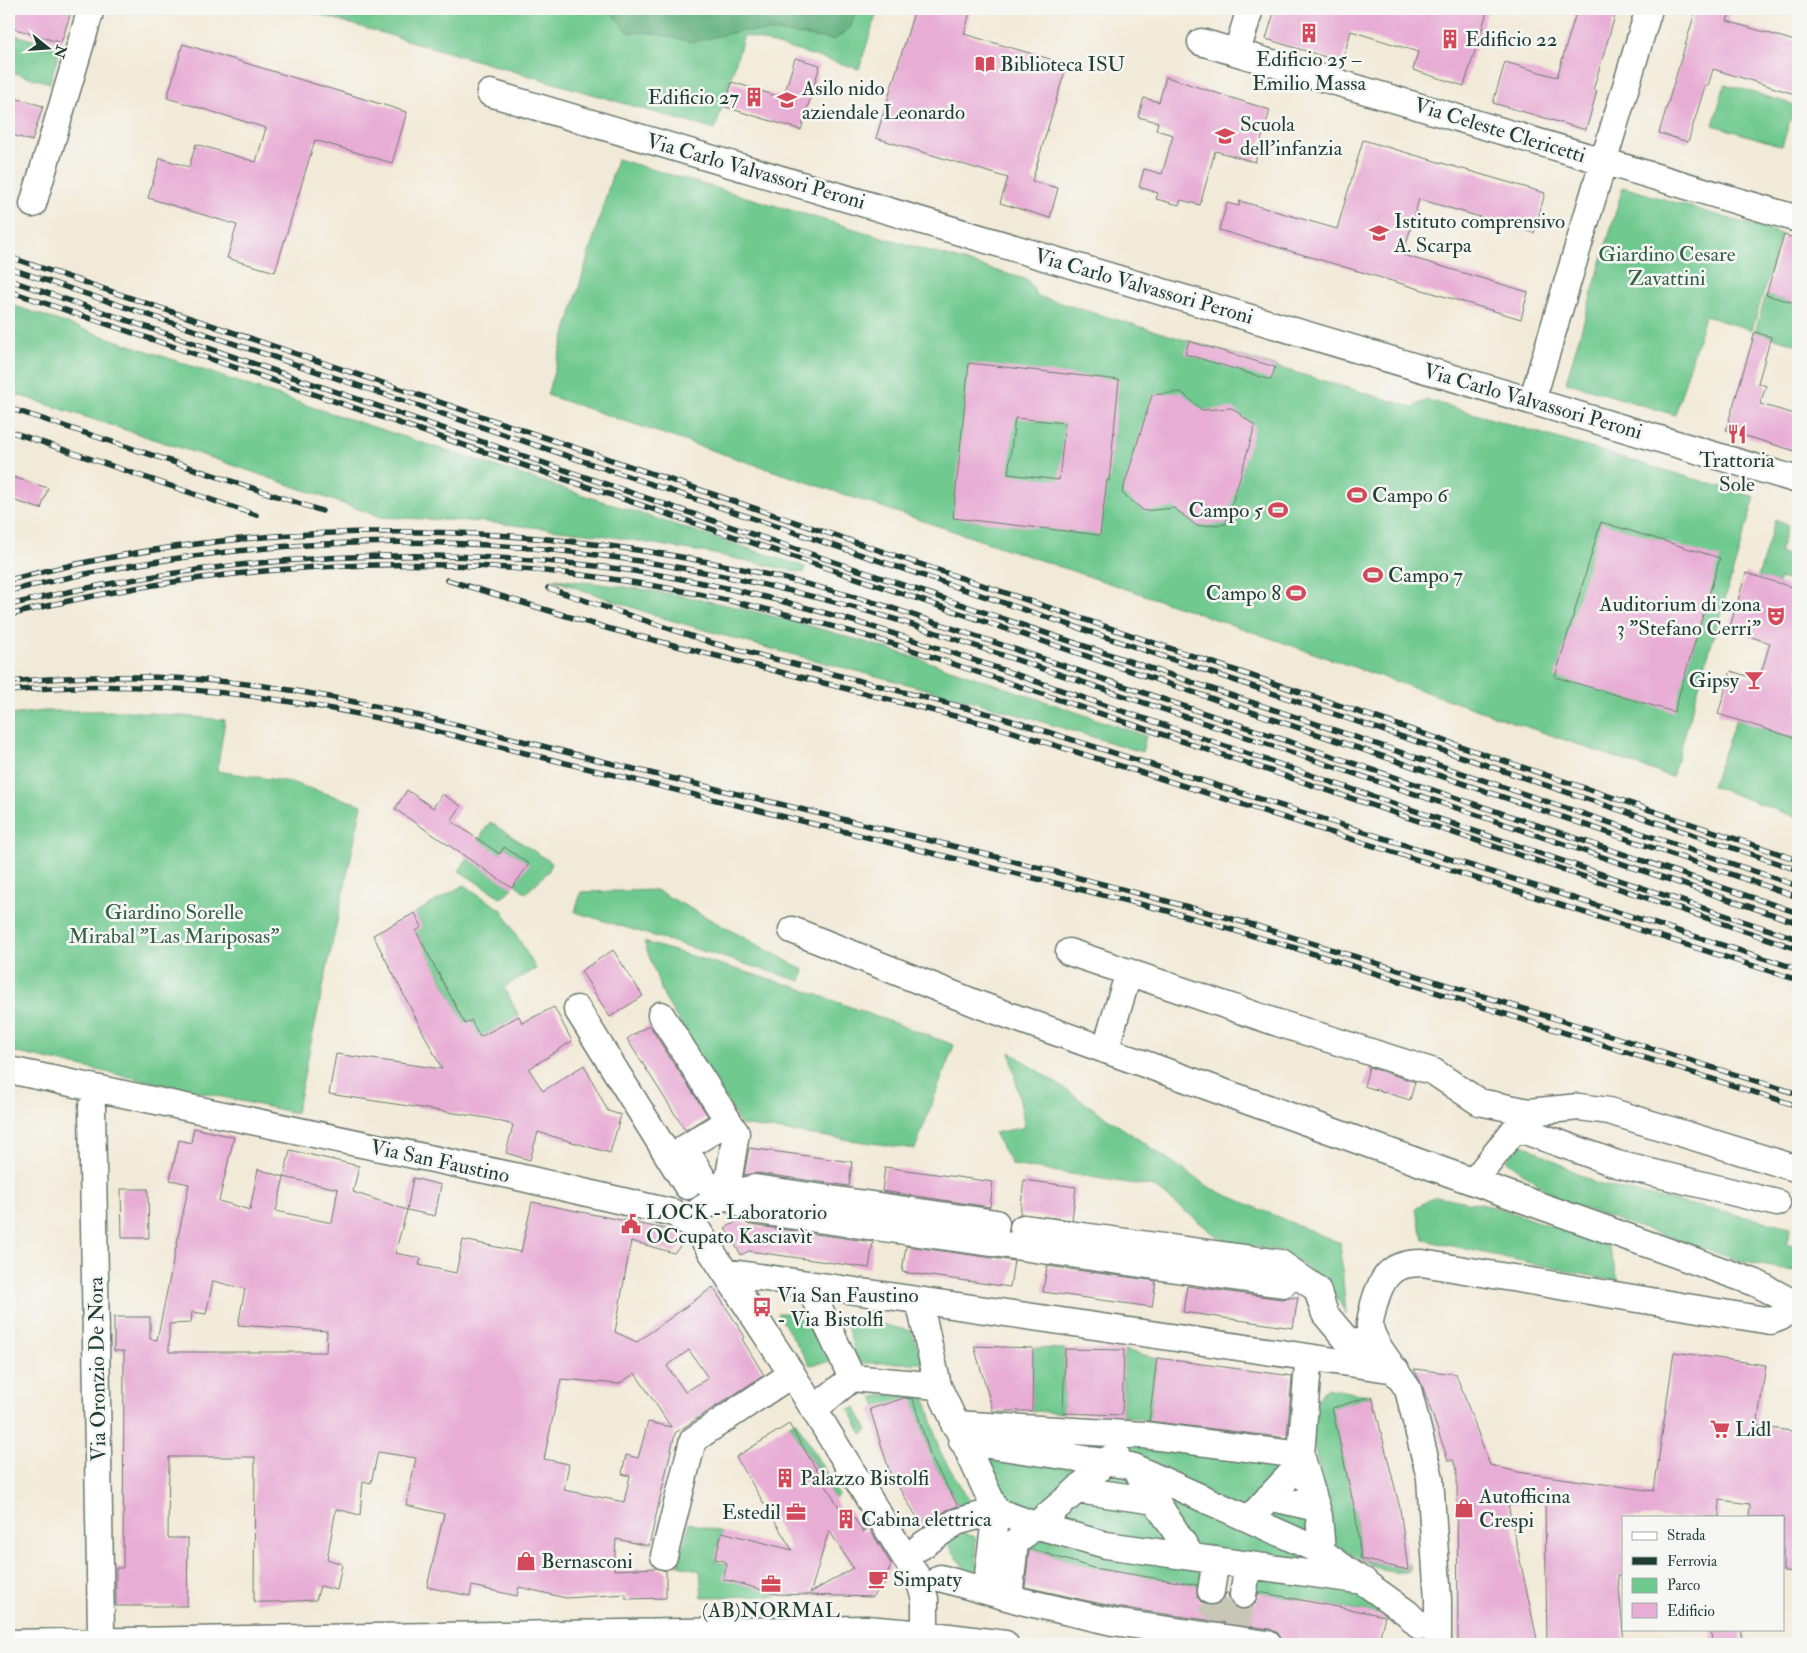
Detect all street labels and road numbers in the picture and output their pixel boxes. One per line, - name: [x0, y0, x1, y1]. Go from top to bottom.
- street label: Via Celeste Clericetti: [1411, 92, 1589, 170]
- street label: Via Carlo Valvassori Peroni: [643, 127, 869, 216]
- street label: Via Carlo Valvassori Peroni: [1031, 242, 1257, 331]
- street label: Via Carlo Valvassori Peroni: [1420, 357, 1646, 446]
- street label: Via San Faustino: [368, 1134, 512, 1189]
- street label: Via Oronzio De Nora: [82, 1276, 113, 1461]

